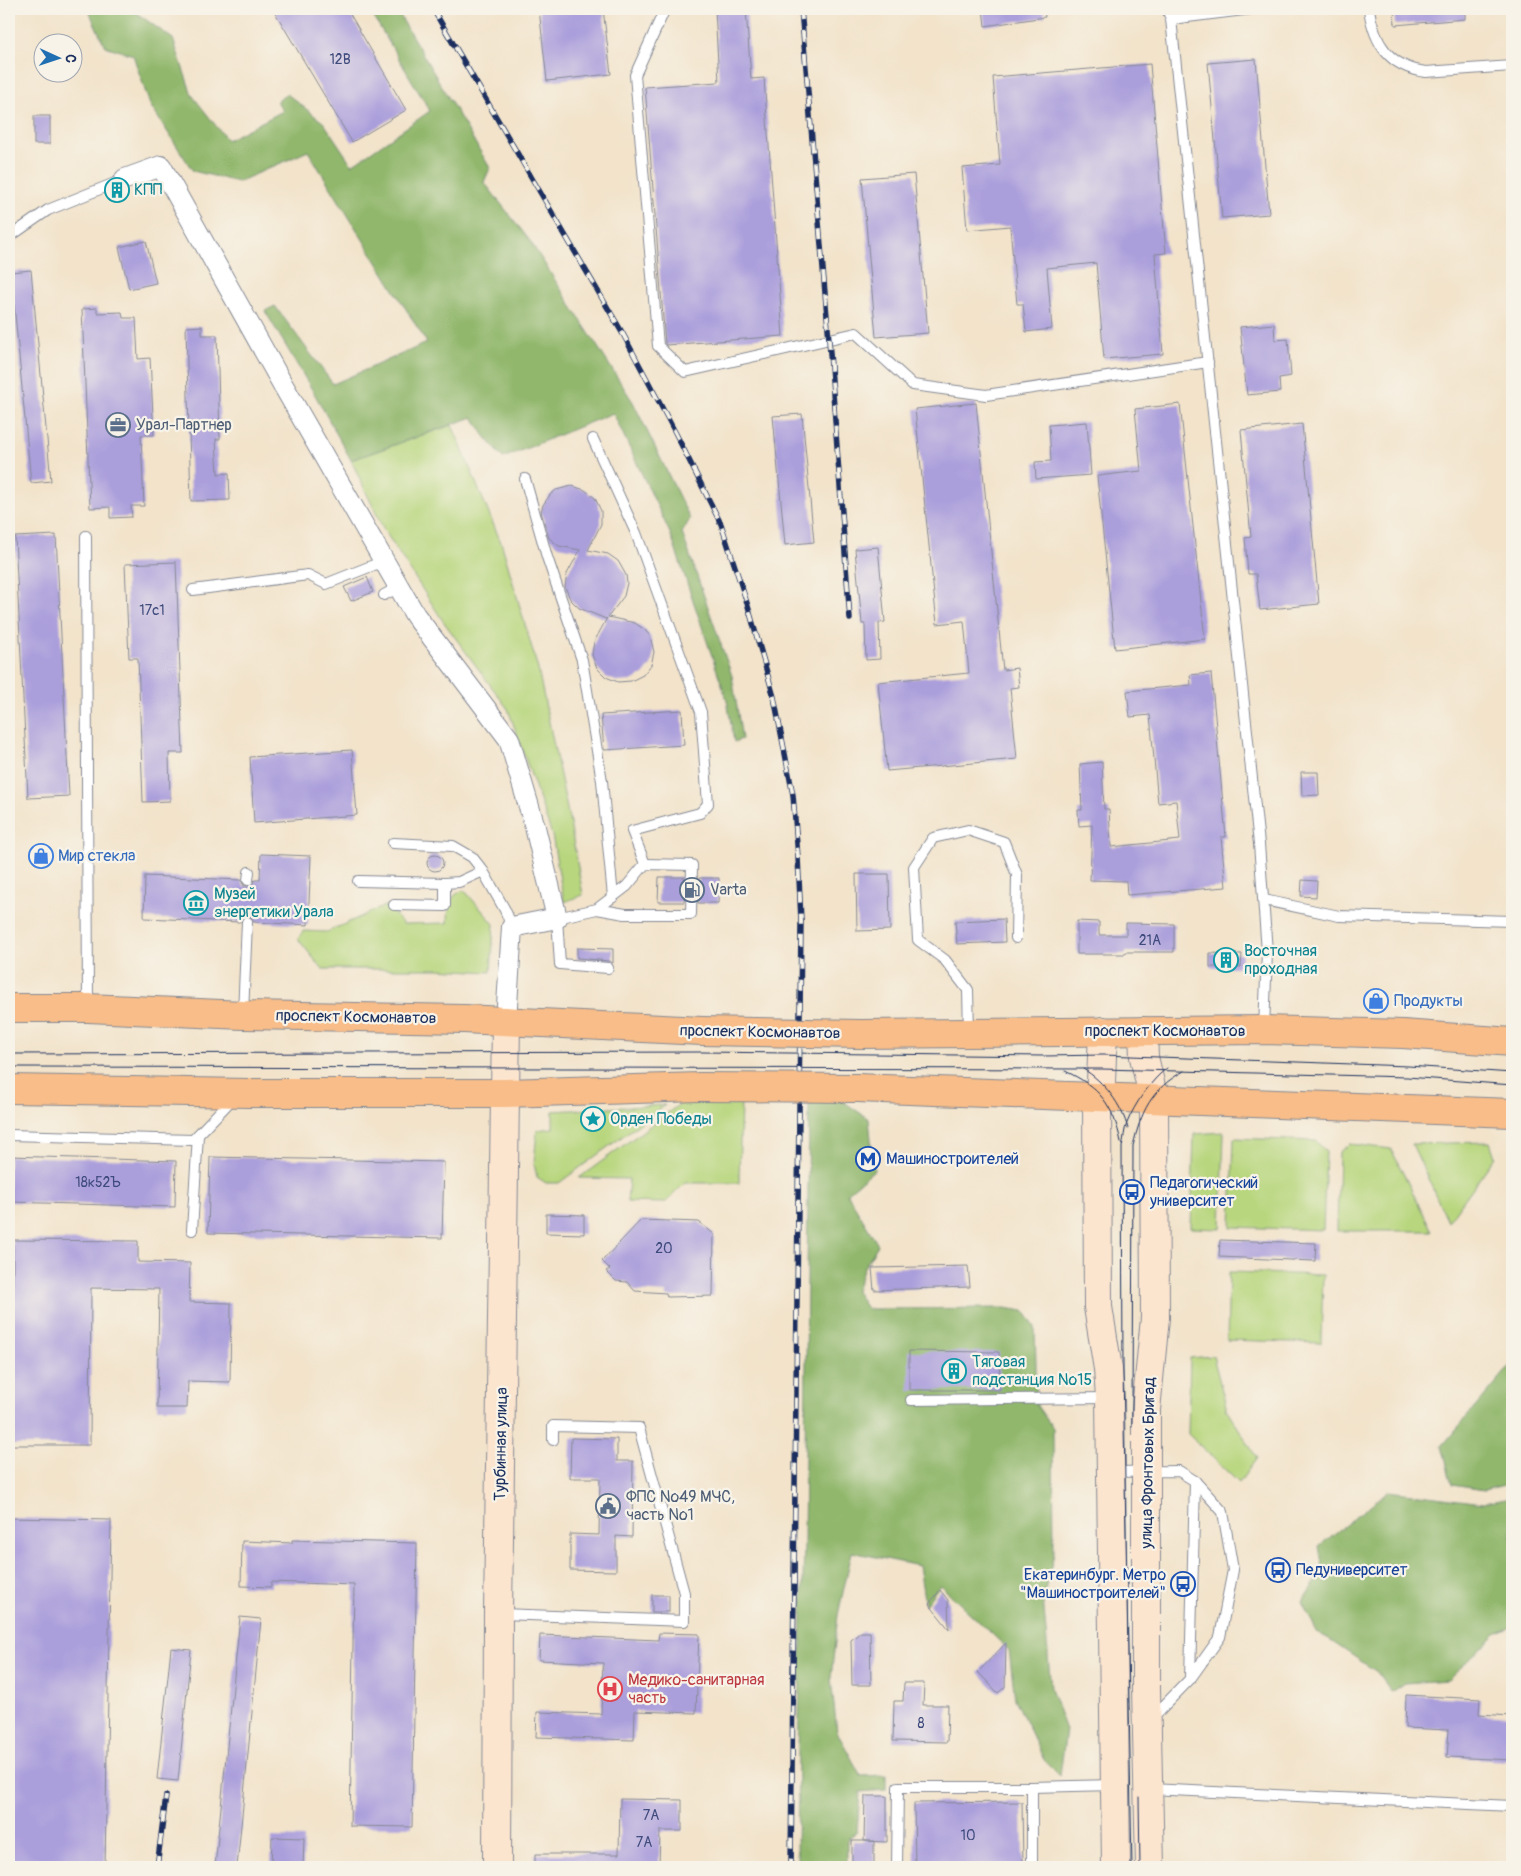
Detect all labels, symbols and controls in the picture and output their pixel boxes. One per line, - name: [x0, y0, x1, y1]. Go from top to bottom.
- north arrow: [32, 32, 82, 82]
- house number: 12В: [329, 51, 351, 68]
- text: С: [62, 54, 79, 64]
- building icon: КПП: [104, 177, 130, 203]
- place label: КПП: [134, 180, 163, 200]
- office icon: Урал-Партнер: [105, 412, 131, 438]
- place label: Урал-Партнер: [136, 415, 232, 435]
- house number: 17с1: [139, 602, 165, 619]
- shop icon: Мир стекла: [28, 843, 54, 869]
- place label: Мир стекла: [58, 846, 136, 866]
- fuel station icon: Varta: [679, 877, 705, 903]
- place label: Varta: [710, 880, 747, 900]
- place label: Музей энергетики Урала: [214, 884, 334, 922]
- museum icon: Музей энергетики Урала: [183, 890, 209, 916]
- house number: 21А: [1139, 932, 1161, 949]
- place label: Восточная проходная: [1244, 941, 1317, 979]
- building icon: Восточная проходная: [1213, 947, 1239, 973]
- shop icon: Продукты: [1363, 988, 1389, 1014]
- place label: Продукты: [1394, 991, 1463, 1011]
- street label: проспект Космонавтов: [275, 1006, 437, 1028]
- street label: проспект Космонавтов: [679, 1021, 841, 1043]
- street label: проспект Космонавтов: [1084, 1021, 1246, 1041]
- place icon: Орден Победы: [580, 1106, 606, 1132]
- place label: Орден Победы: [610, 1109, 712, 1129]
- metro station icon: Машиностроителей: [855, 1146, 881, 1172]
- place label: Машиностроителей: [886, 1149, 1019, 1169]
- place label: Педагогический университет: [1149, 1173, 1258, 1211]
- house number: 18к52Ъ: [75, 1174, 121, 1191]
- bus stop icon: Педагогический университет: [1119, 1179, 1145, 1205]
- house number: 20: [655, 1240, 673, 1257]
- place label: Тяговая подстанция №15: [972, 1352, 1092, 1390]
- building icon: Тяговая подстанция №15: [941, 1358, 967, 1384]
- street label: улица Фронтовых Бригад: [1136, 1377, 1159, 1550]
- street label: Турбинная улица: [490, 1387, 512, 1501]
- place label: ФПС №49 МЧС, часть №1: [626, 1487, 735, 1525]
- public building icon: ФПС №49 МЧС, часть №1: [595, 1493, 621, 1519]
- bus stop icon: Педуниверситет: [1265, 1557, 1291, 1583]
- place label: Педуниверситет: [1296, 1560, 1408, 1580]
- place label: Екатеринбург. Метро "Машиностроителей": [1020, 1565, 1166, 1603]
- bus stop icon: Екатеринбург. Метро "Машиностроителей": [1170, 1571, 1196, 1597]
- place label: Медико-санитарная часть: [628, 1670, 764, 1708]
- hospital icon: Медико-санитарная часть: [597, 1676, 623, 1702]
- house number: 8: [917, 1715, 925, 1732]
- house number: 7А: [643, 1807, 659, 1824]
- house number: 10: [960, 1827, 976, 1844]
- house number: 7А: [636, 1834, 652, 1851]

